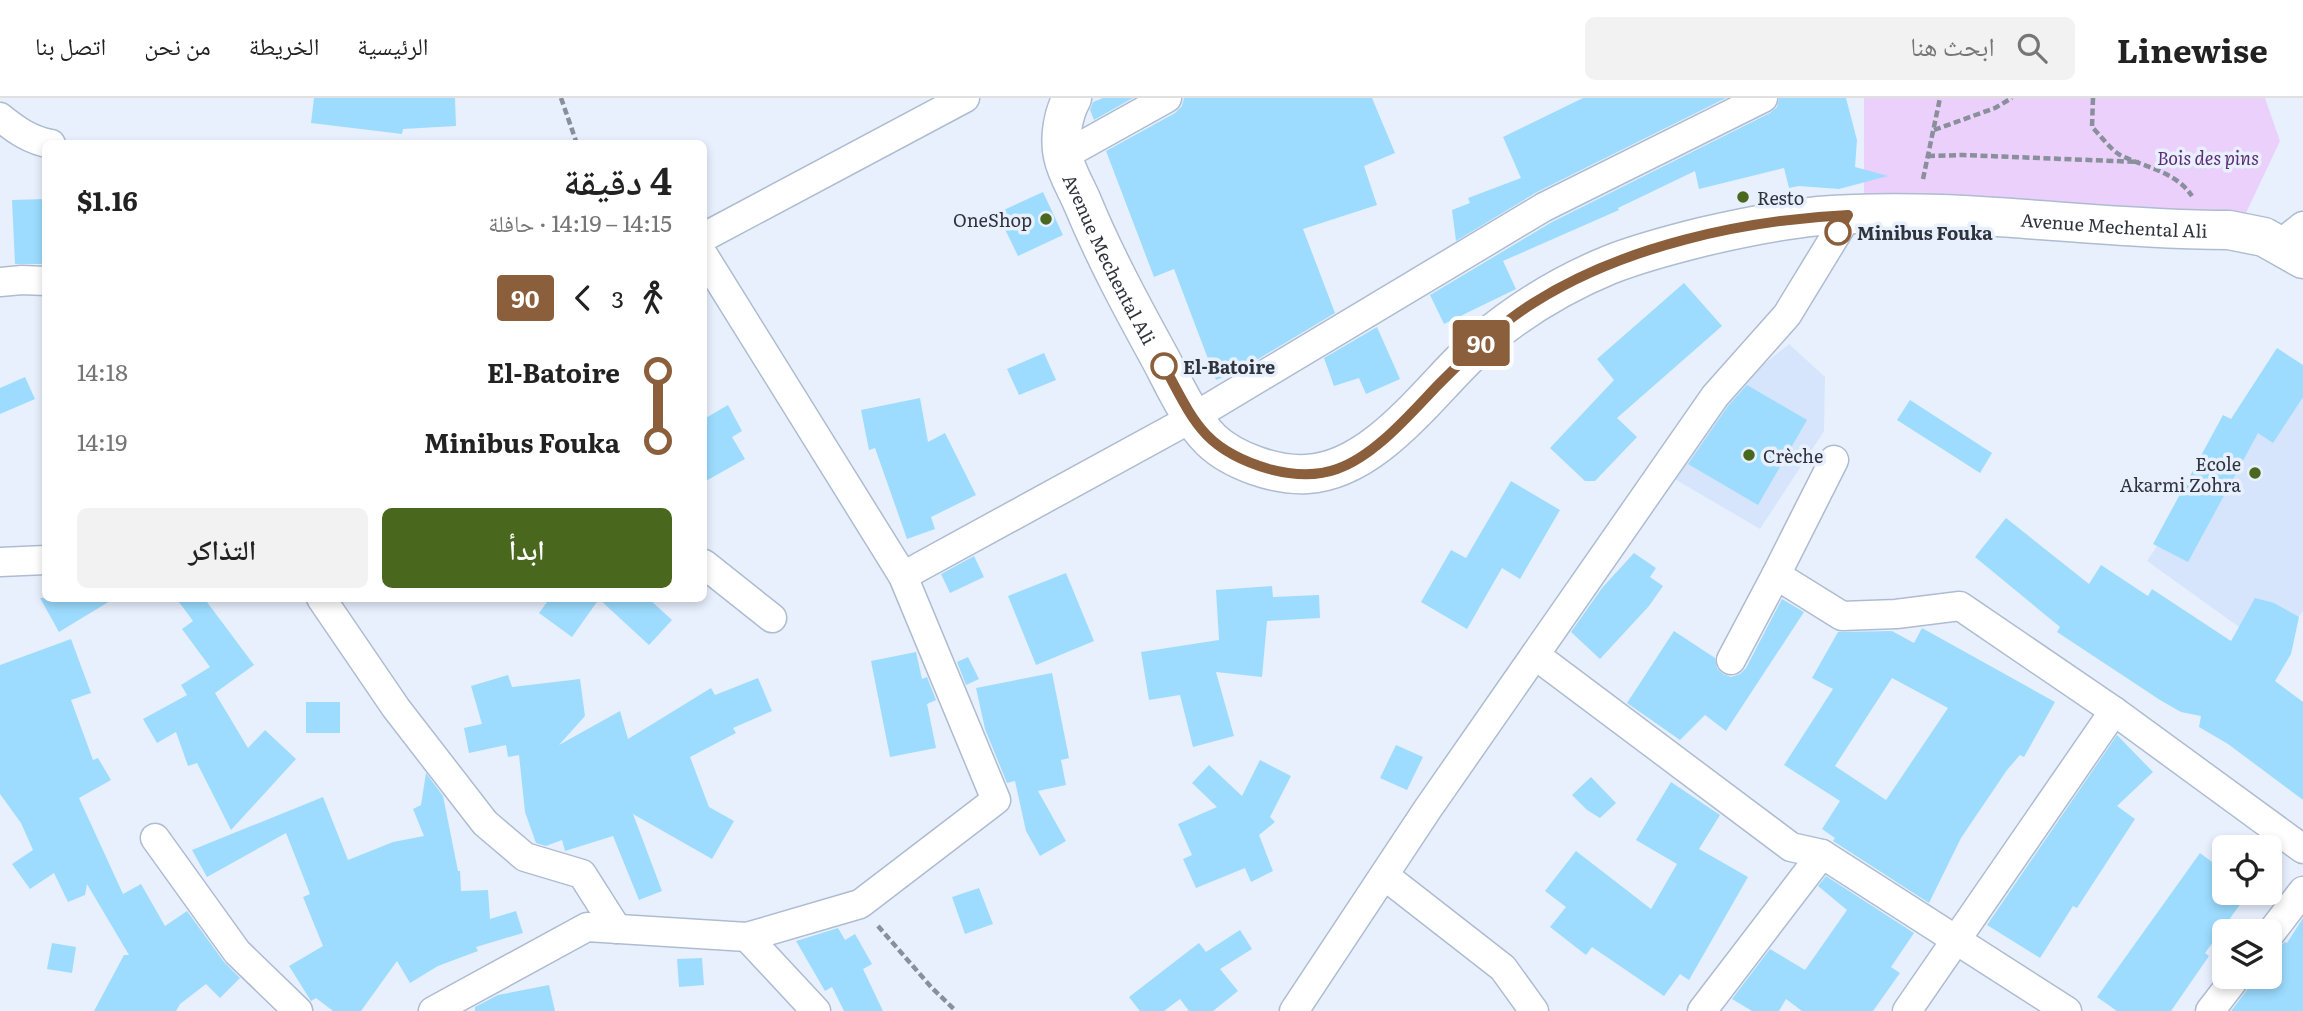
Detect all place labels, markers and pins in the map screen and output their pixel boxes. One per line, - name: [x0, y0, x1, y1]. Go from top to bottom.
- place label: Resto: [1757, 184, 1804, 211]
- marker: Resto: [1735, 189, 1751, 205]
- place label: OneShop: [953, 206, 1032, 233]
- marker: OneShop: [1038, 211, 1054, 227]
- marker: Minibus Fouka: [1825, 219, 1851, 245]
- place label: Minibus Fouka: [1857, 219, 1993, 246]
- marker: El-Batoire: [1151, 353, 1177, 379]
- place label: El-Batoire: [1183, 353, 1275, 380]
- place label: Crèche: [1763, 442, 1823, 469]
- marker: Crèche: [1741, 447, 1757, 463]
- place label: Ecole Akarmi Zohra: [2120, 450, 2241, 498]
- marker: Ecole Akarmi Zohra: [2247, 465, 2263, 481]

